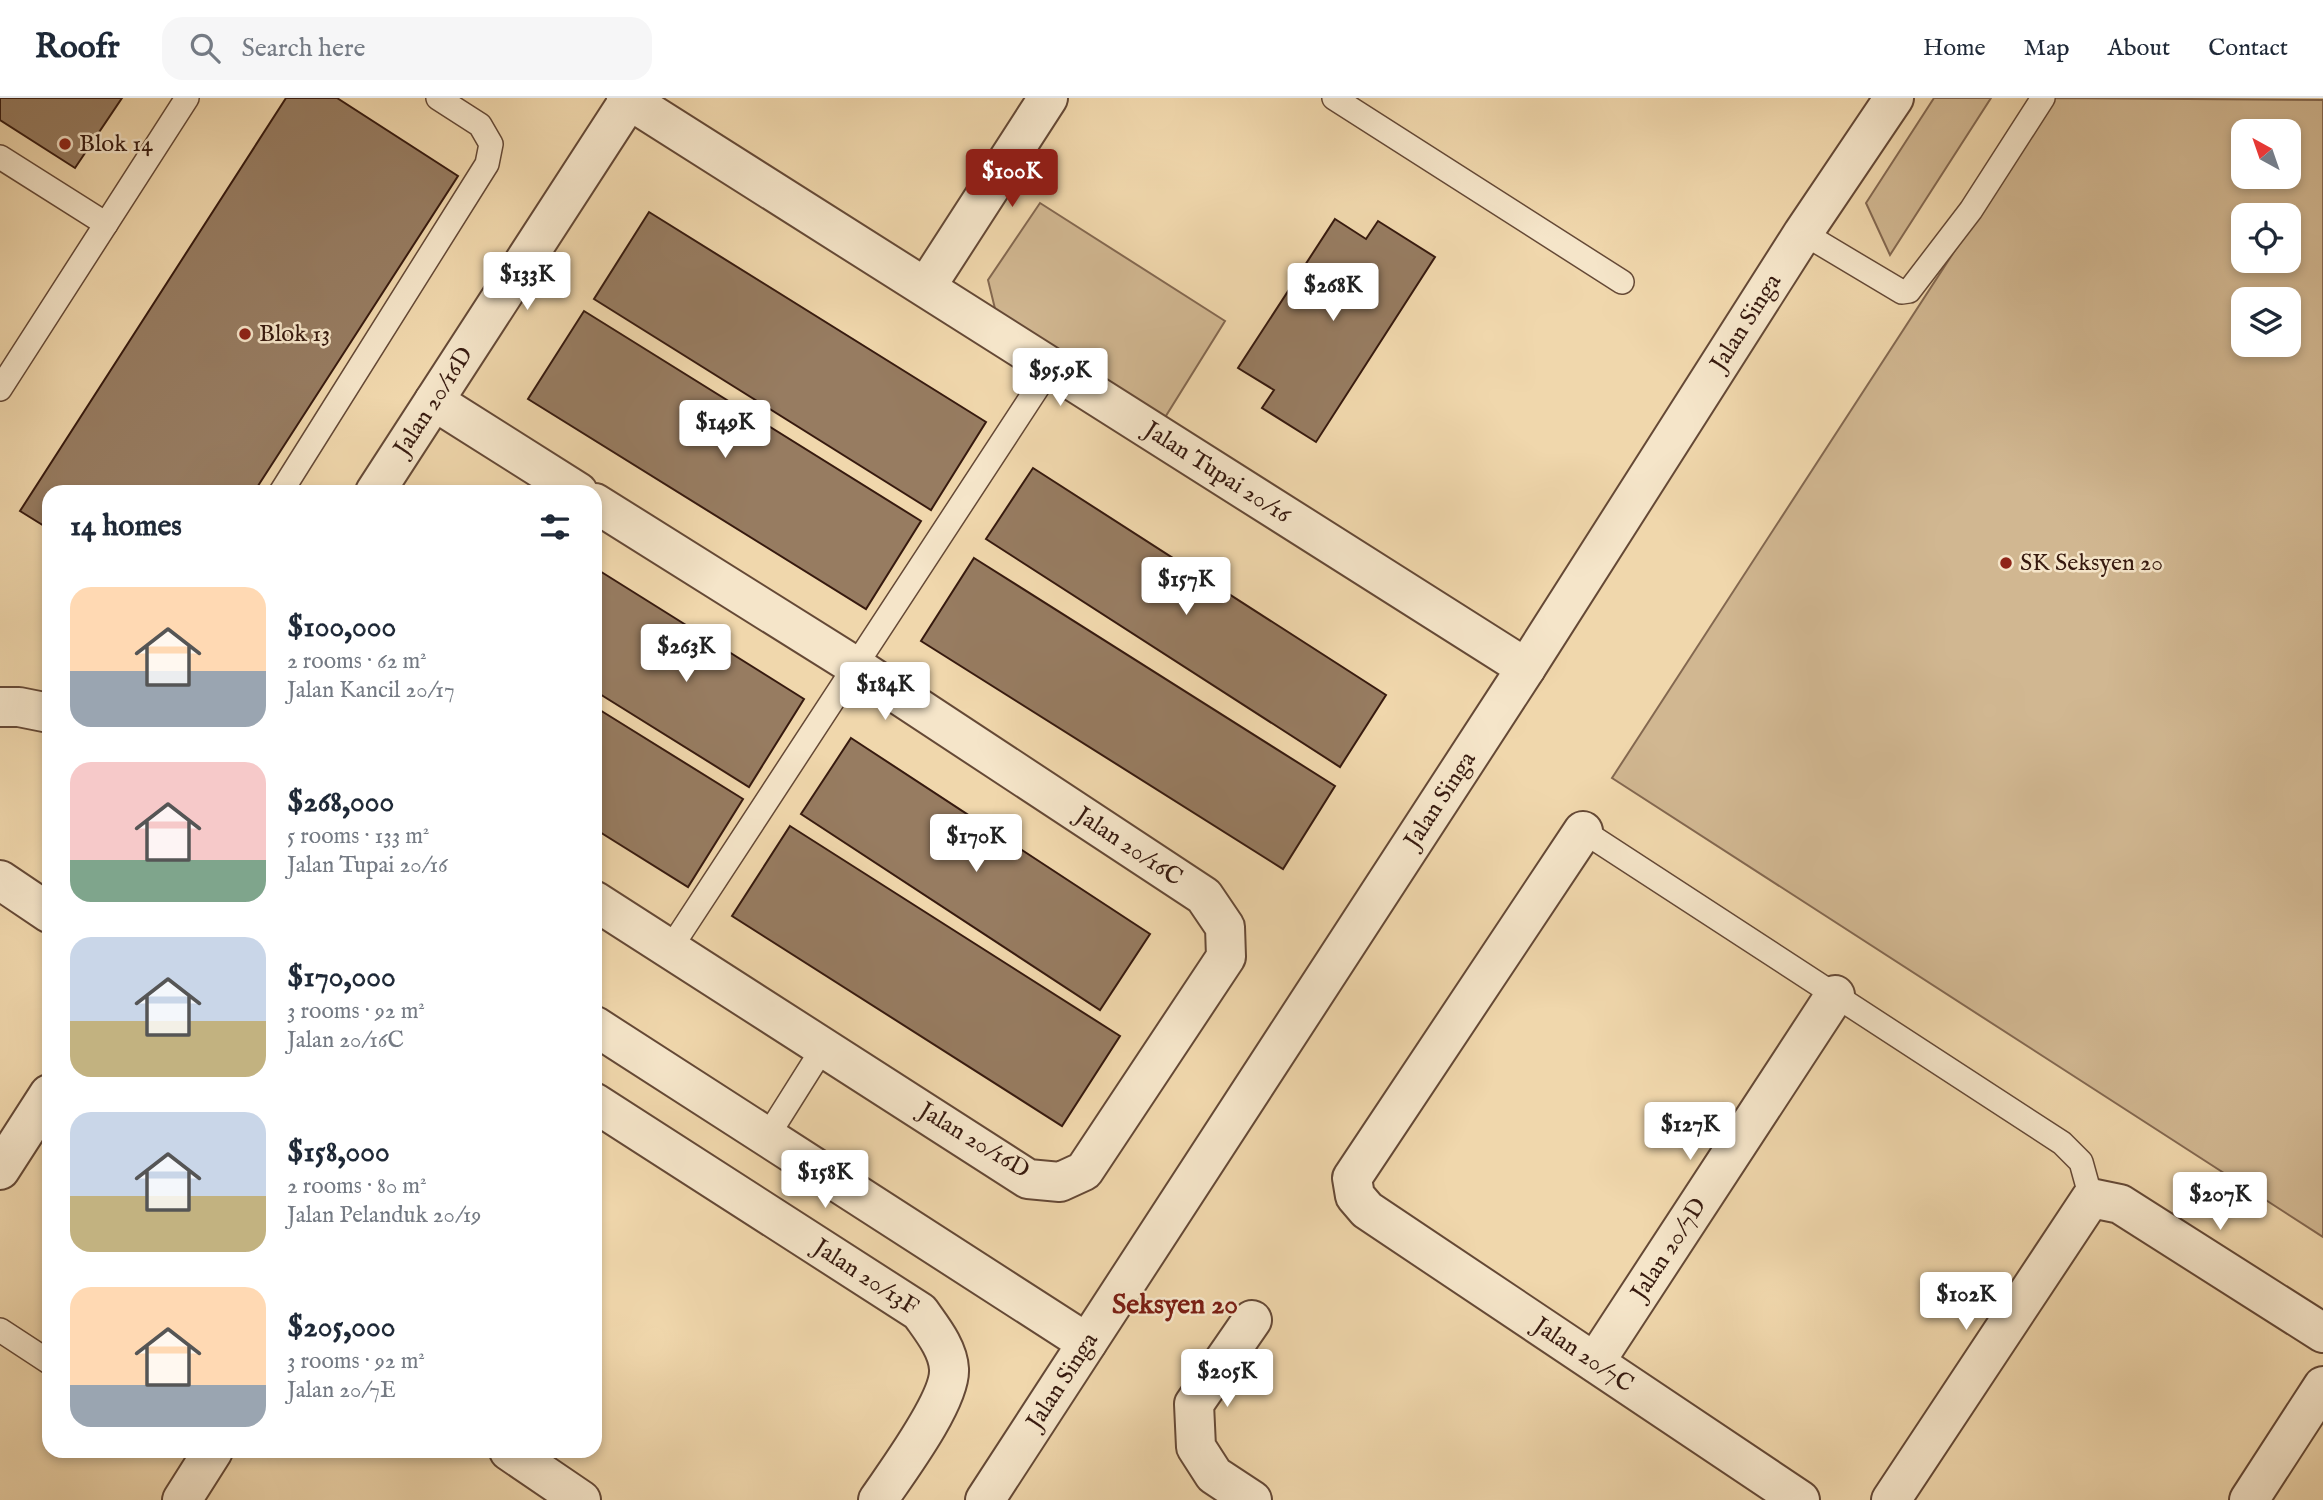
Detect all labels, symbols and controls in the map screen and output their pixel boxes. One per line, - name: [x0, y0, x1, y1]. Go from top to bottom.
- search box: [162, 17, 652, 80]
- text: Roofr: [35, 27, 120, 69]
- icon: search: [186, 29, 224, 67]
- text: Search here: [242, 32, 365, 65]
- text: Home: [1923, 33, 1986, 64]
- text: Map: [2024, 33, 2070, 64]
- text: About: [2108, 33, 2170, 64]
- text: Contact: [2208, 33, 2288, 64]
- north arrow: [2231, 119, 2301, 189]
- map controls: [2231, 119, 2301, 357]
- place label: Blok 14: [79, 129, 153, 160]
- marker: Blok 14: [57, 136, 73, 152]
- pin: $100K: [963, 150, 1061, 209]
- text: $100K: [982, 157, 1042, 186]
- button: locate: [2231, 203, 2301, 273]
- pin: $133K: [478, 252, 576, 312]
- text: $133K: [499, 260, 555, 289]
- pin: $268K: [1284, 264, 1382, 323]
- street label: Jalan Singa: [1702, 267, 1789, 380]
- text: $268K: [1304, 271, 1362, 300]
- button: layers: [2231, 287, 2301, 357]
- place label: Blok 13: [259, 319, 330, 350]
- marker: Blok 13: [237, 326, 253, 342]
- street label: Jalan 20/16D: [385, 341, 480, 464]
- pin: $95.9K: [1003, 348, 1117, 408]
- text: $95.9K: [1029, 356, 1091, 385]
- pin: $149K: [676, 400, 774, 460]
- text: $149K: [695, 408, 755, 437]
- street label: Jalan Tupai 20/16: [1136, 413, 1297, 531]
- text: 14 homes: [70, 508, 182, 546]
- icon: filters: [536, 508, 574, 546]
- place label: SK Seksyen 20: [2020, 548, 2163, 579]
- marker: SK Seksyen 20: [1998, 555, 2014, 571]
- pin: $157K: [1137, 558, 1235, 617]
- text: $157K: [1157, 565, 1215, 594]
- text: $100,000: [287, 609, 396, 647]
- icon: home: [126, 615, 210, 699]
- pin: $263K: [637, 624, 735, 684]
- text: $263K: [657, 632, 715, 661]
- text: 2 rooms · 62 m²: [287, 647, 427, 676]
- pin: $184K: [836, 662, 934, 722]
- text: $184K: [856, 670, 914, 699]
- text: Jalan Kancil 20/17: [287, 676, 455, 705]
- street label: Jalan Singa: [1396, 745, 1483, 857]
- text: $268,000: [287, 784, 394, 822]
- icon: home: [126, 790, 210, 874]
- street label: Jalan 20/16C: [1067, 798, 1188, 893]
- pin: $170K: [927, 814, 1025, 874]
- text: 5 rooms · 133 m²: [287, 822, 430, 851]
- text: $170K: [946, 822, 1006, 851]
- text: Jalan Tupai 20/16: [287, 851, 448, 880]
- text: $170,000: [287, 959, 396, 997]
- icon: home: [126, 965, 210, 1049]
- text: 3 rooms · 92 m²: [287, 997, 425, 1026]
- text: Jalan 20/16C: [287, 1026, 404, 1055]
- street label: Jalan 20/16D: [910, 1094, 1035, 1186]
- pin: $127K: [1641, 1102, 1739, 1162]
- text: $127K: [1660, 1110, 1720, 1139]
- text: $158,000: [287, 1134, 390, 1172]
- icon: home: [126, 1140, 210, 1224]
- pin: $158K: [776, 1150, 874, 1210]
- text: $158K: [797, 1158, 853, 1187]
- text: 2 rooms · 80 m²: [287, 1172, 427, 1201]
- pin: $207K: [2171, 1172, 2269, 1232]
- text: $207K: [2189, 1180, 2251, 1209]
- street label: Jalan 20/7D: [1622, 1192, 1714, 1309]
- text: Jalan Pelanduk 20/19: [287, 1201, 481, 1230]
- street label: Jalan 20/13F: [805, 1230, 924, 1322]
- pin: $102K: [1917, 1272, 2015, 1332]
- text: $102K: [1936, 1280, 1996, 1309]
- district label: Seksyen 20: [1112, 1288, 1238, 1323]
- text: $205,000: [287, 1309, 396, 1347]
- street label: Jalan 20/7C: [1525, 1309, 1639, 1400]
- icon: home: [126, 1315, 210, 1399]
- street label: Jalan Singa: [1018, 1326, 1106, 1438]
- text: 3 rooms · 92 m²: [287, 1347, 425, 1376]
- pin: $205K: [1178, 1350, 1276, 1409]
- text: $205K: [1197, 1357, 1257, 1386]
- text: Jalan 20/7E: [287, 1376, 396, 1405]

